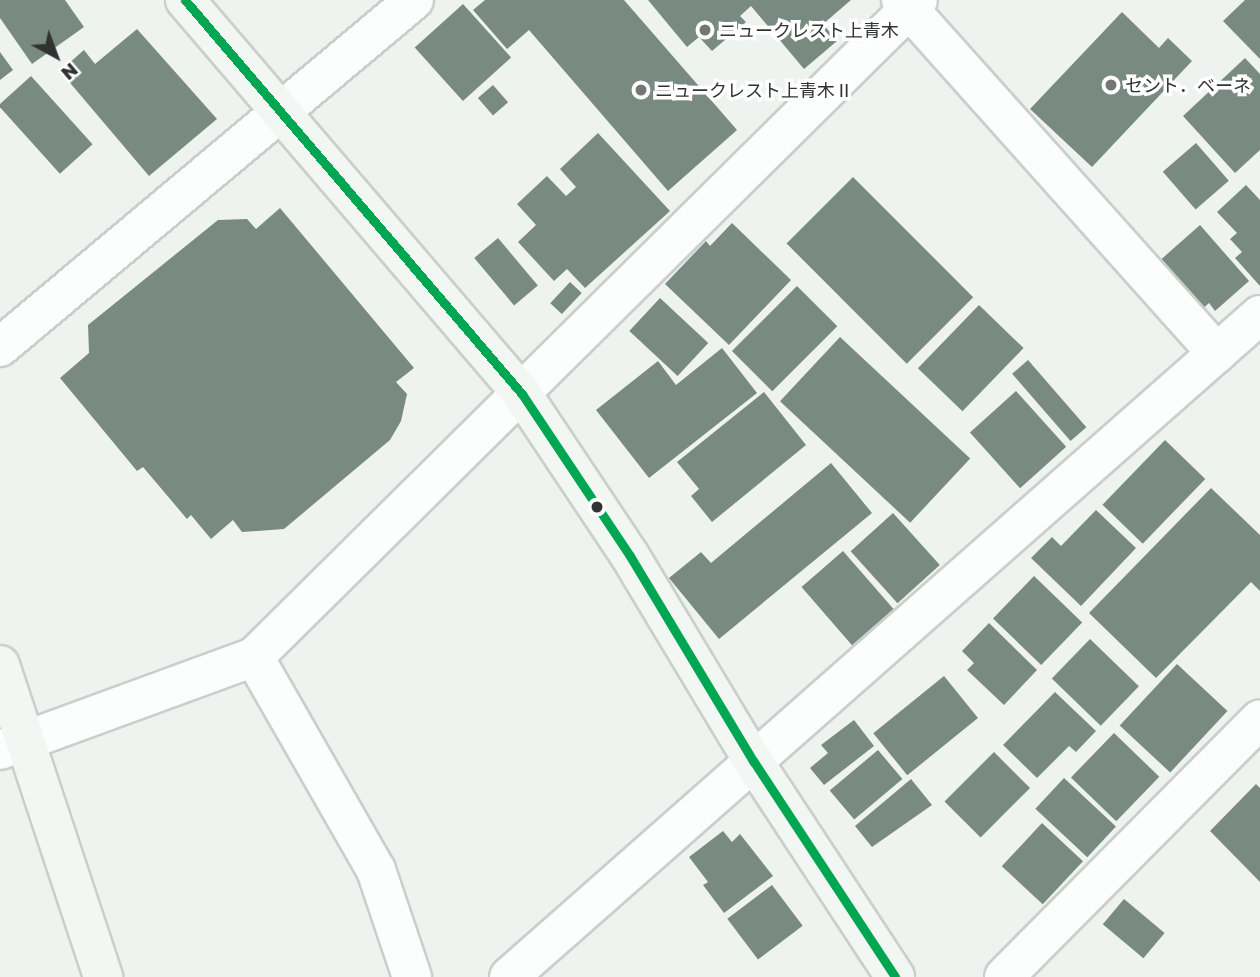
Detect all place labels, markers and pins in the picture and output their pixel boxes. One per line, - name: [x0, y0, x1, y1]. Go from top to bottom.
- place label: ニュークレスト上青木: [719, 19, 899, 41]
- marker: ニュークレスト上青木: [697, 22, 713, 38]
- place label: セント．ベーネ: [1125, 74, 1251, 96]
- marker: セント．ベーネ: [1103, 77, 1119, 93]
- place label: ニュークレスト上青木Ⅱ: [655, 79, 853, 101]
- marker: ニュークレスト上青木Ⅱ: [633, 82, 649, 98]
- unlabelled marker: [590, 500, 604, 514]

